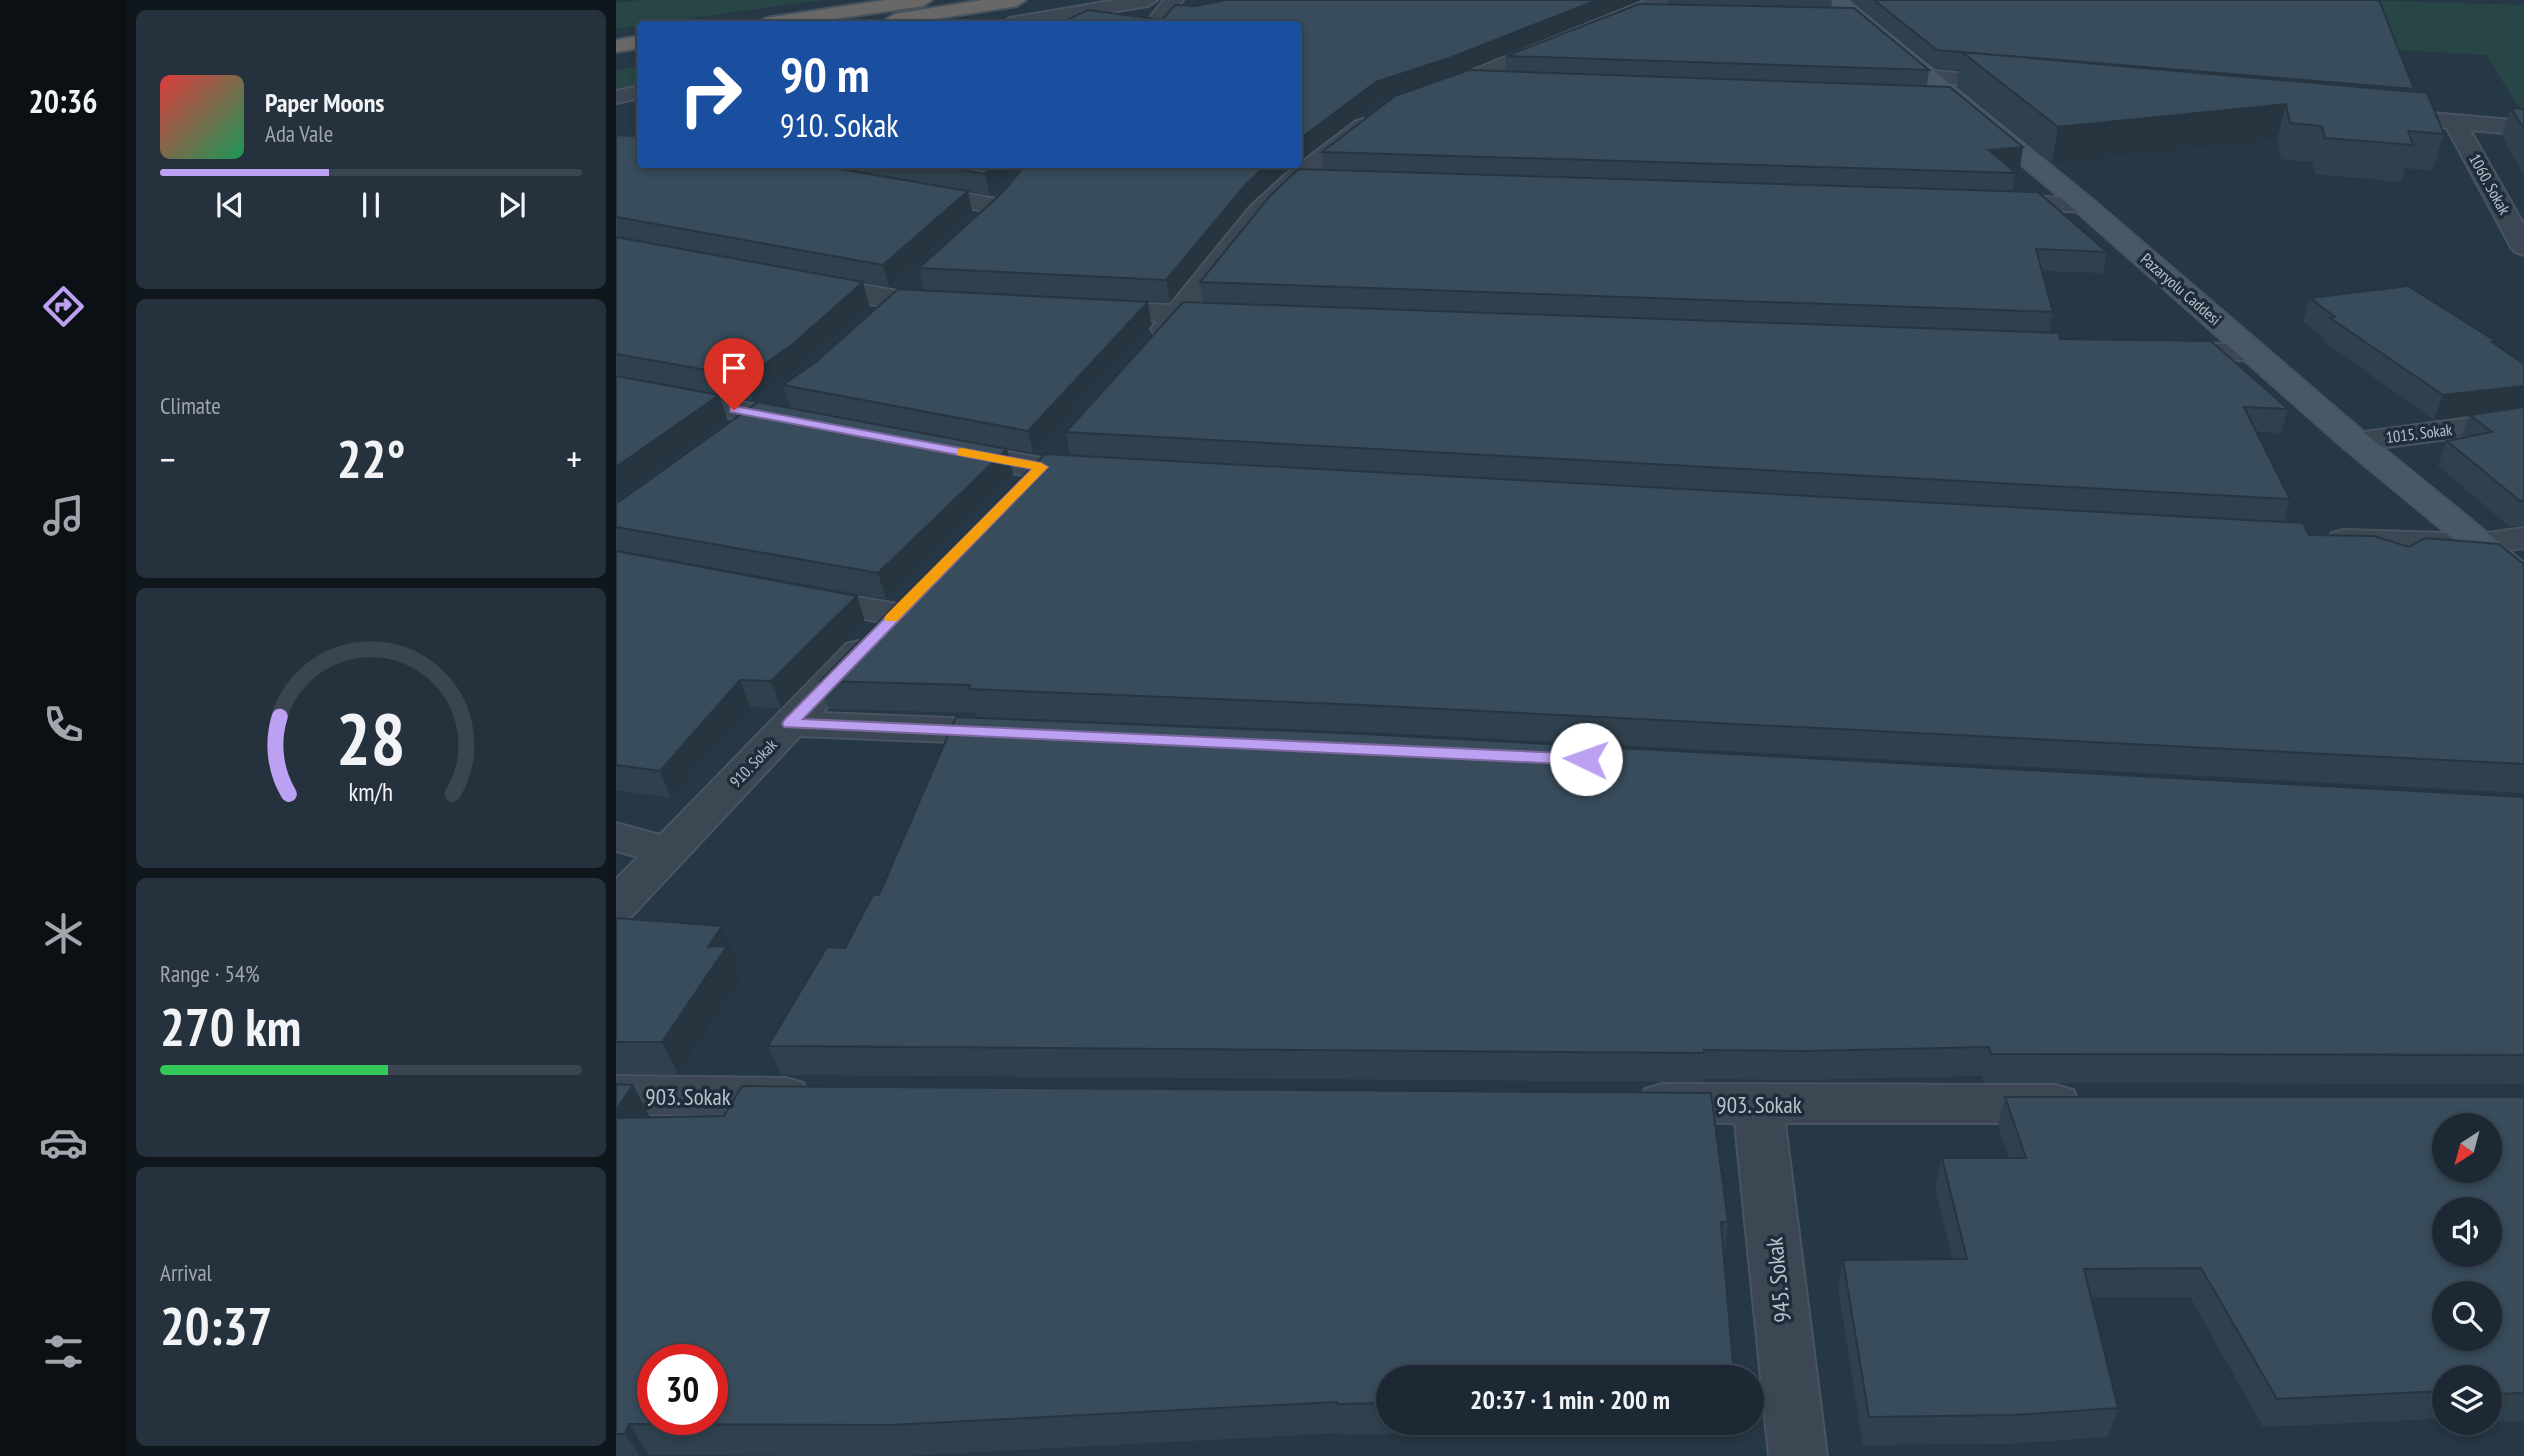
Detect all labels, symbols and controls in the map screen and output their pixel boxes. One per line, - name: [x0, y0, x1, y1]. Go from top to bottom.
- text: 90 m: [780, 42, 869, 106]
- icon: right: [665, 49, 756, 140]
- text: 20:36: [28, 80, 98, 122]
- text: Paper Moons: [265, 86, 384, 119]
- text: 910. Sokak: [780, 104, 899, 146]
- text: Ada Vale: [265, 119, 333, 148]
- street label: 1060. Sokak: [2465, 150, 2515, 219]
- icon: previous: [211, 186, 249, 224]
- icon: pause: [352, 186, 390, 224]
- icon: next: [493, 186, 531, 224]
- street label: Pazaryolu Caddesi: [2137, 249, 2225, 329]
- icon: directions: [39, 282, 88, 331]
- pin: [704, 338, 764, 410]
- icon: arrive: [715, 349, 753, 387]
- text: Climate: [160, 391, 221, 420]
- street label: 1015. Sokak: [2385, 419, 2454, 447]
- text: 22°: [337, 425, 405, 492]
- text: −: [160, 434, 176, 483]
- text: +: [566, 434, 582, 483]
- icon: music: [39, 491, 88, 540]
- text: 28: [336, 690, 406, 784]
- icon: phone: [39, 700, 88, 749]
- position arrow: [1549, 722, 1623, 796]
- street label: 910. Sokak: [725, 734, 781, 791]
- text: km/h: [349, 776, 393, 808]
- icon: climate: [39, 909, 88, 958]
- text: Range · 54%: [160, 959, 260, 988]
- text: 270 km: [160, 993, 301, 1060]
- street label: 903. Sokak: [645, 1082, 731, 1111]
- street label: 903. Sokak: [1716, 1090, 1802, 1119]
- north arrow: [2432, 1113, 2502, 1183]
- map controls: [2432, 1113, 2502, 1435]
- icon: car: [39, 1118, 88, 1167]
- button: sound: [2432, 1197, 2502, 1267]
- street label: 945. Sokak: [1759, 1236, 1797, 1324]
- text: Arrival: [160, 1258, 212, 1287]
- button: search: [2432, 1281, 2502, 1351]
- text: 20:37: [160, 1292, 272, 1359]
- icon: filters: [39, 1327, 88, 1376]
- speed limit sign: 30: [637, 1344, 728, 1435]
- button: layers: [2432, 1365, 2502, 1435]
- text: 20:37 · 1 min · 200 m: [1470, 1383, 1670, 1416]

